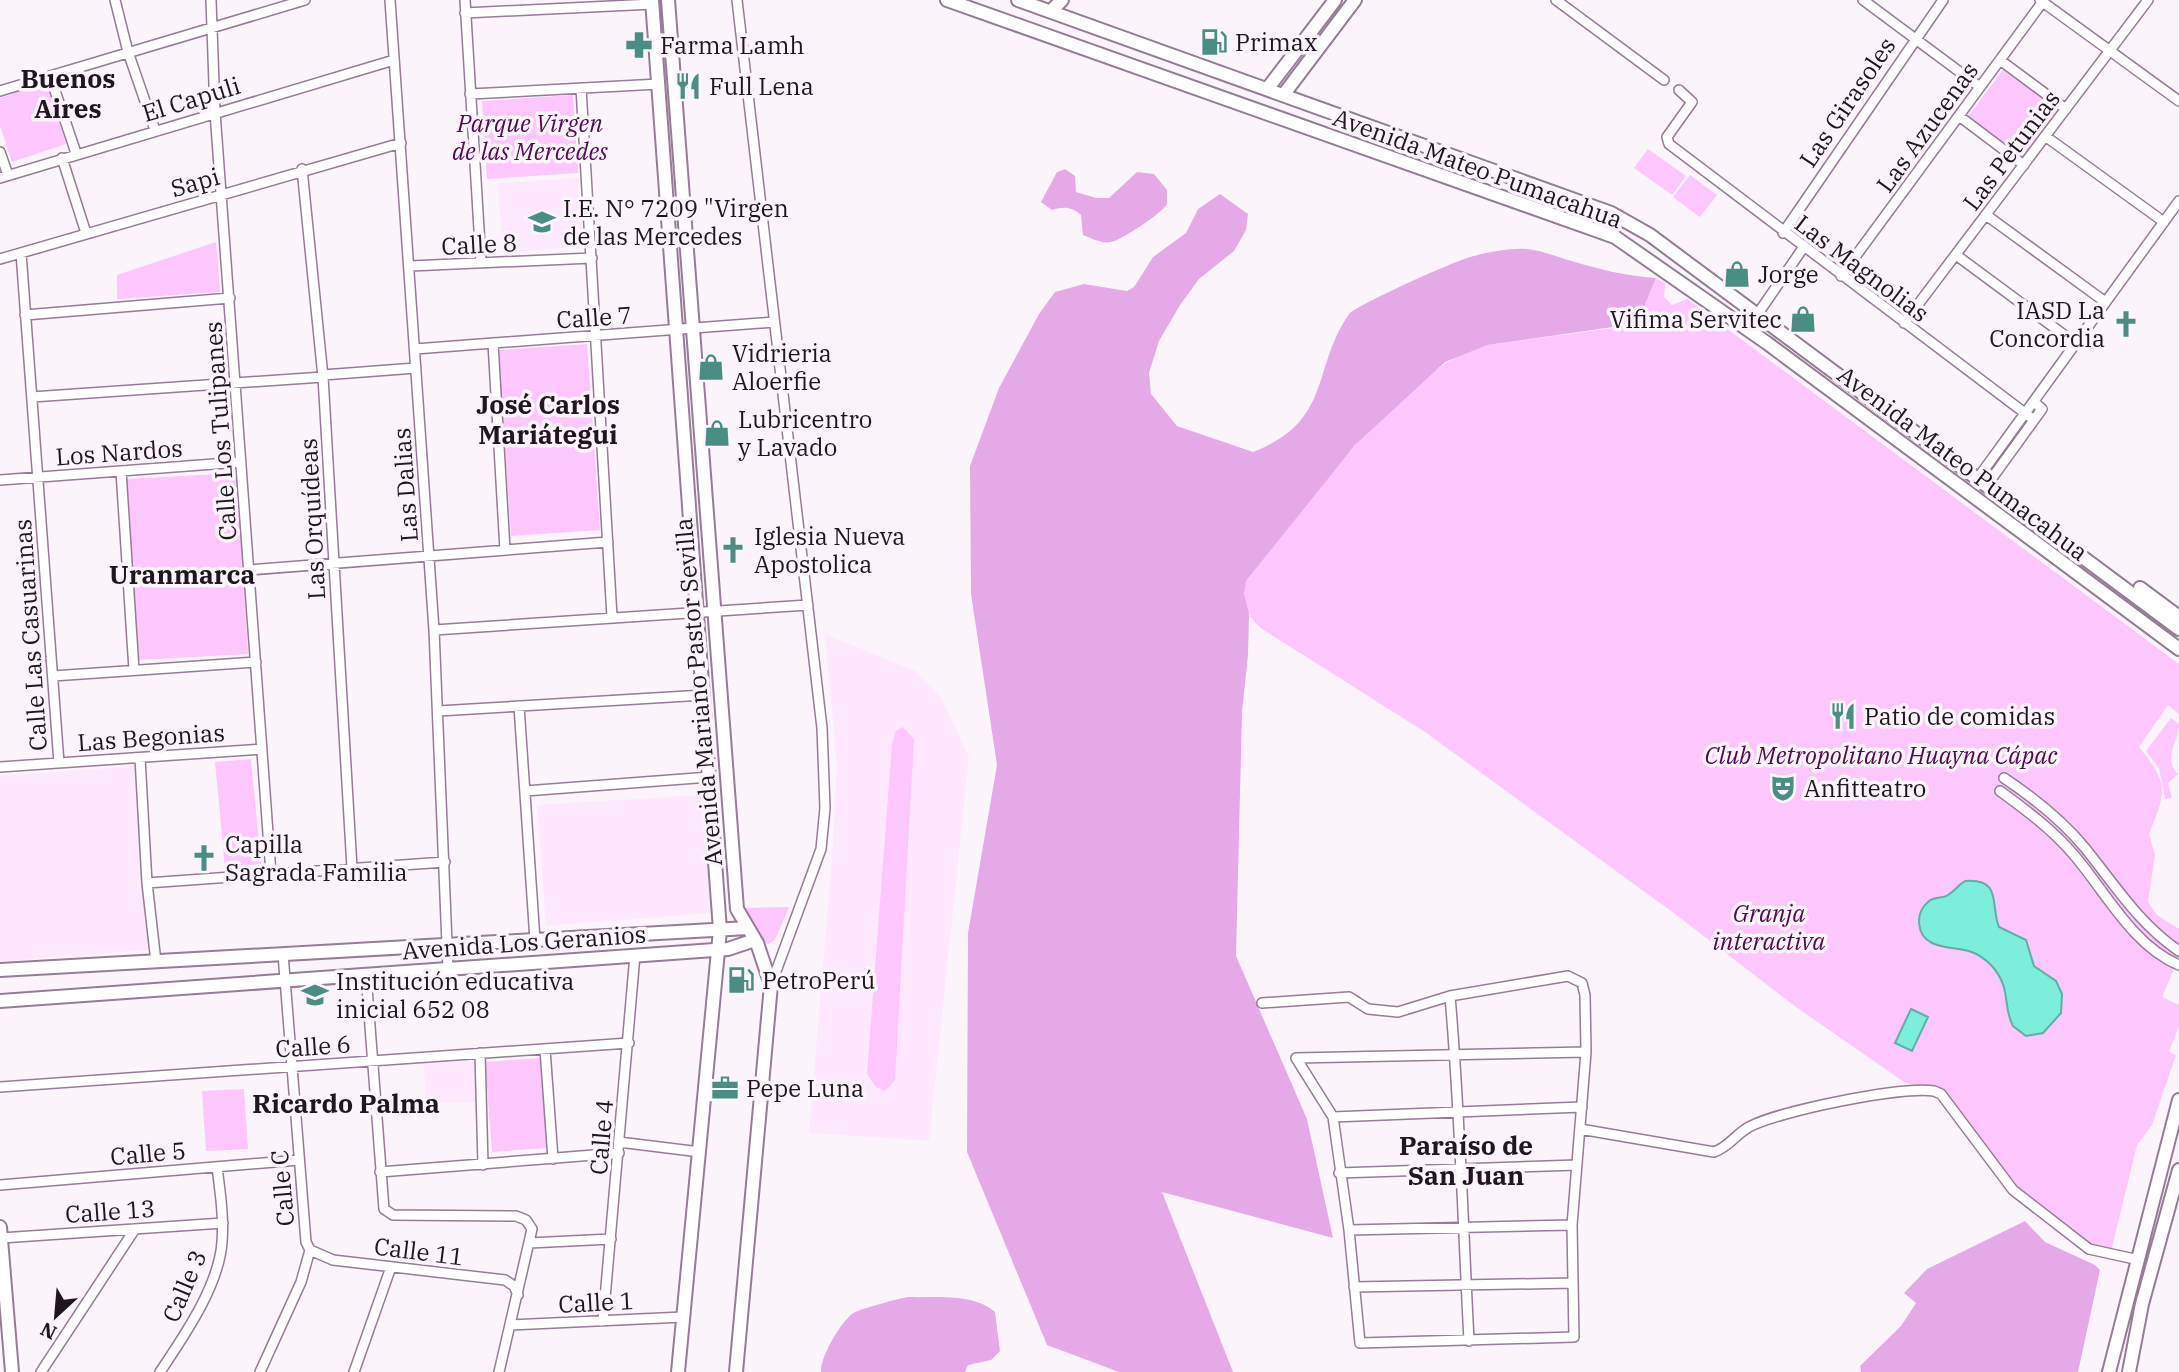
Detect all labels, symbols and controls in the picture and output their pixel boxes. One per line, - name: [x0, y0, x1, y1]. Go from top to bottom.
- place label: Primax: [1235, 26, 1317, 58]
- fuel station icon: Primax: [1199, 27, 1229, 57]
- place label: Farma Lamh: [660, 29, 805, 61]
- pharmacy icon: Farma Lamh: [624, 30, 654, 60]
- street label: Las Girasoles: [1792, 31, 1902, 173]
- street label: Las Azucenas: [1869, 55, 1985, 199]
- district label: Buenos Aires: [20, 61, 116, 125]
- street label: El Capuli: [138, 69, 244, 129]
- place label: Full Lena: [709, 70, 814, 102]
- restaurant icon: Full Lena: [673, 71, 703, 101]
- street label: Las Petunias: [1955, 83, 2067, 217]
- street label: Avenida Mateo Pumacahua: [1329, 101, 1627, 235]
- park label: Parque Virgen de las Mercedes: [452, 107, 608, 167]
- street label: Sapi: [167, 160, 223, 204]
- place label: I.E. N° 7209 "Virgen de las Mercedes: [563, 192, 789, 252]
- school or university icon: I.E. N° 7209 "Virgen de las Mercedes: [527, 207, 557, 237]
- street label: Las Magnolias: [1788, 207, 1936, 329]
- street label: Calle 8: [440, 226, 518, 262]
- place label: Jorge: [1758, 258, 1819, 290]
- shop icon: Jorge: [1722, 259, 1752, 289]
- place label: IASD La Concordia: [1989, 294, 2105, 354]
- street label: Calle 7: [555, 298, 633, 336]
- place label: Vifima Servitec: [1610, 303, 1782, 335]
- shop icon: Vifima Servitec: [1788, 304, 1818, 334]
- church icon: IASD La Concordia: [2111, 309, 2141, 339]
- street label: Calle Los Tulipanes: [196, 321, 244, 541]
- place label: Vidrieria Aloerfie: [732, 337, 832, 397]
- shop icon: Vidrieria Aloerfie: [696, 352, 726, 382]
- street label: Avenida Mateo Pumacahua: [1831, 358, 2095, 568]
- district label: José Carlos Mariátegui: [476, 387, 620, 451]
- place label: Lubricentro y Lavado: [738, 403, 872, 463]
- shop icon: Lubricentro y Lavado: [702, 418, 732, 448]
- street label: Las Dalias: [385, 427, 425, 543]
- street label: Los Nardos: [54, 432, 184, 472]
- street label: Las Orquídeas: [292, 437, 332, 601]
- street label: Avenida Mariano Pastor Sevilla: [667, 516, 729, 868]
- street label: Calle Las Casuarinas: [6, 518, 54, 752]
- place label: Iglesia Nueva Apostolica: [754, 520, 905, 580]
- church icon: Iglesia Nueva Apostolica: [718, 535, 748, 565]
- district label: Uranmarca: [109, 557, 255, 591]
- place label: Patio de comidas: [1864, 700, 2055, 732]
- restaurant icon: Patio de comidas: [1828, 701, 1858, 731]
- street label: Las Begonias: [76, 716, 226, 758]
- park label: Club Metropolitano Huayna Cápac: [1704, 739, 2058, 771]
- place label: Anfitteatro: [1804, 772, 1926, 804]
- theatre icon: Anfitteatro: [1768, 773, 1798, 803]
- place label: Capilla Sagrada Familia: [225, 828, 408, 888]
- church icon: Capilla Sagrada Familia: [189, 843, 219, 873]
- park label: Granja interactiva: [1713, 897, 1825, 957]
- street label: Avenida Los Geranios: [401, 918, 647, 966]
- place label: PetroPerú: [762, 964, 876, 996]
- place label: Institución educativa inicial 652 08: [336, 965, 574, 1025]
- fuel station icon: PetroPerú: [726, 965, 756, 995]
- school or university icon: Institución educativa inicial 652 08: [300, 980, 330, 1010]
- street label: Calle 6: [274, 1027, 352, 1065]
- place label: Pepe Luna: [746, 1072, 864, 1104]
- office icon: Pepe Luna: [710, 1073, 740, 1103]
- district label: Ricardo Palma: [252, 1086, 440, 1120]
- street label: Calle 4: [582, 1098, 620, 1176]
- district label: Paraíso de San Juan: [1399, 1128, 1533, 1192]
- street label: Calle 5: [109, 1134, 187, 1172]
- street label: Calle C: [263, 1148, 301, 1228]
- street label: Calle 13: [64, 1192, 156, 1230]
- street label: Calle 11: [372, 1230, 466, 1272]
- street label: Calle 3: [154, 1245, 214, 1327]
- north arrow: [21, 1281, 91, 1351]
- street label: Calle 1: [557, 1284, 635, 1320]
- text: N: [37, 1317, 61, 1345]

